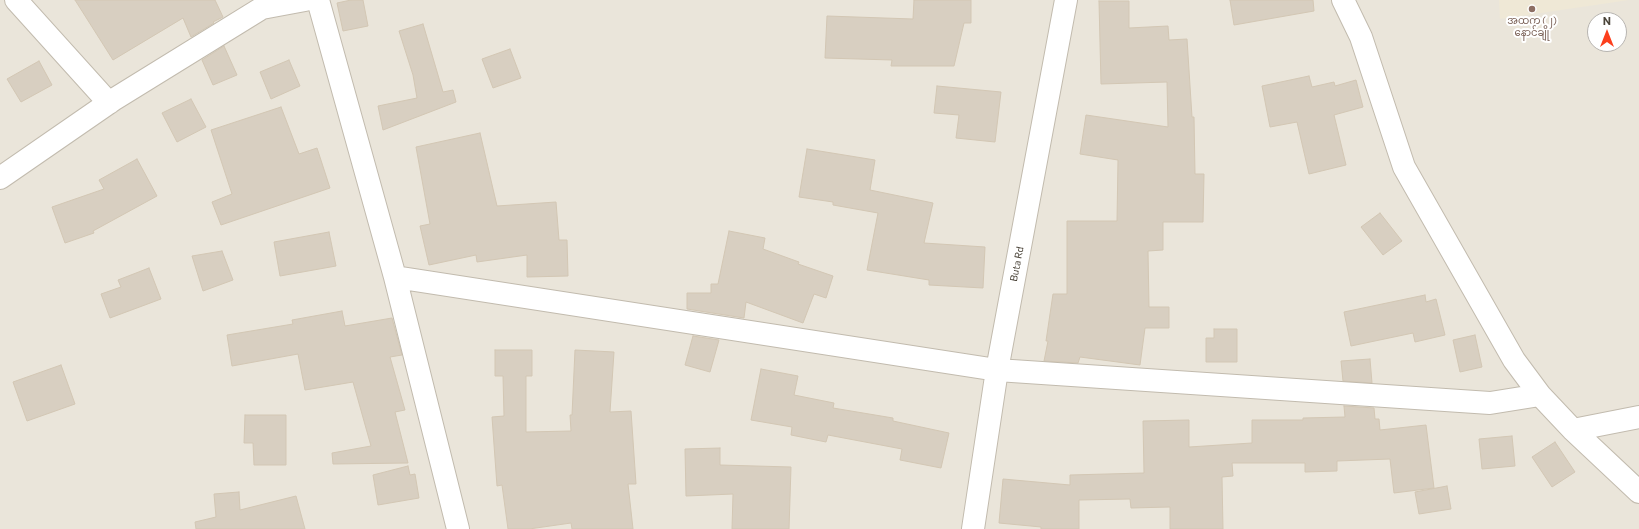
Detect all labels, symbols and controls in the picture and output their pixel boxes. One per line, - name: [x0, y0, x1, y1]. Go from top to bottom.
- marker: အထက (၂) နောင်ချို: [1527, 4, 1537, 14]
- north arrow: [1587, 12, 1627, 52]
- text: N: [1603, 14, 1611, 27]
- place label: အထက (၂) နောင်ချို: [1507, 15, 1557, 38]
- street label: Buta Rd: [1008, 245, 1026, 283]

